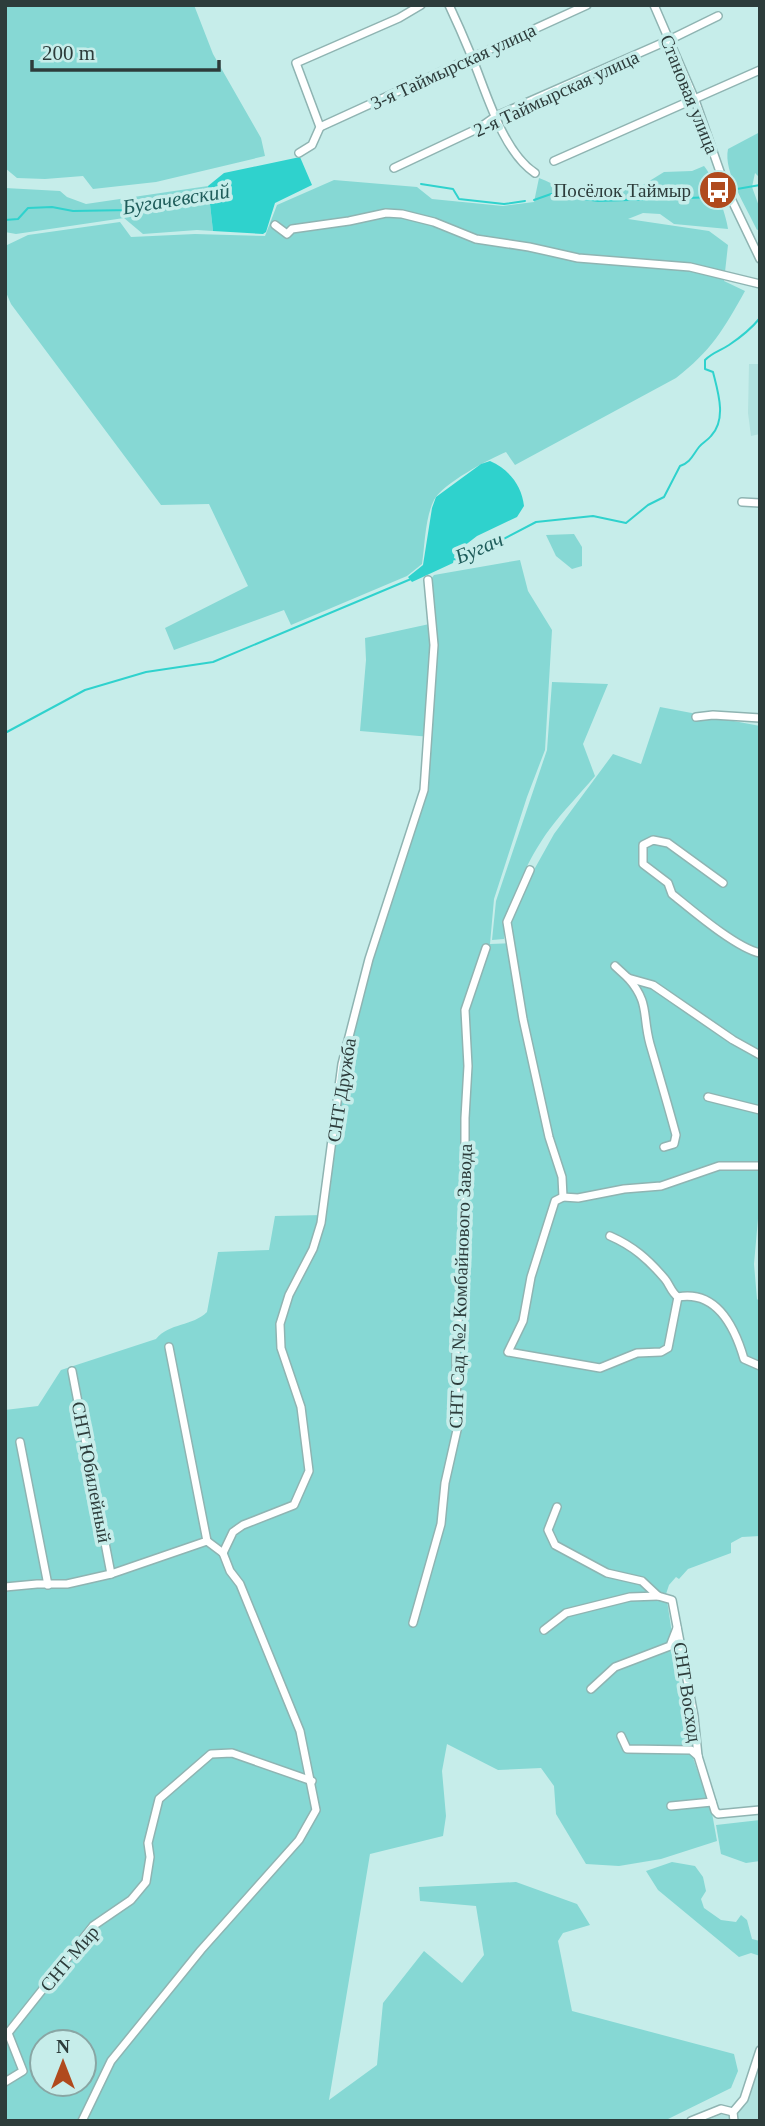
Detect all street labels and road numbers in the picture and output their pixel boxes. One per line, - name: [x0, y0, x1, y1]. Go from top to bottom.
- street label: 3-я Таймырская улица: [367, 19, 540, 114]
- street label: Становая улица: [656, 32, 723, 157]
- street label: 2-я Таймырская улица: [470, 46, 643, 141]
- street label: СНТ Дружба: [323, 1036, 360, 1144]
- street label: СНТ Сад №2 Комбайнового Завода: [445, 1143, 476, 1429]
- street label: СНТ Юбилейный: [68, 1400, 115, 1544]
- street label: СНТ Восход: [669, 1641, 706, 1744]
- street label: СНТ Мир: [36, 1921, 103, 1995]

